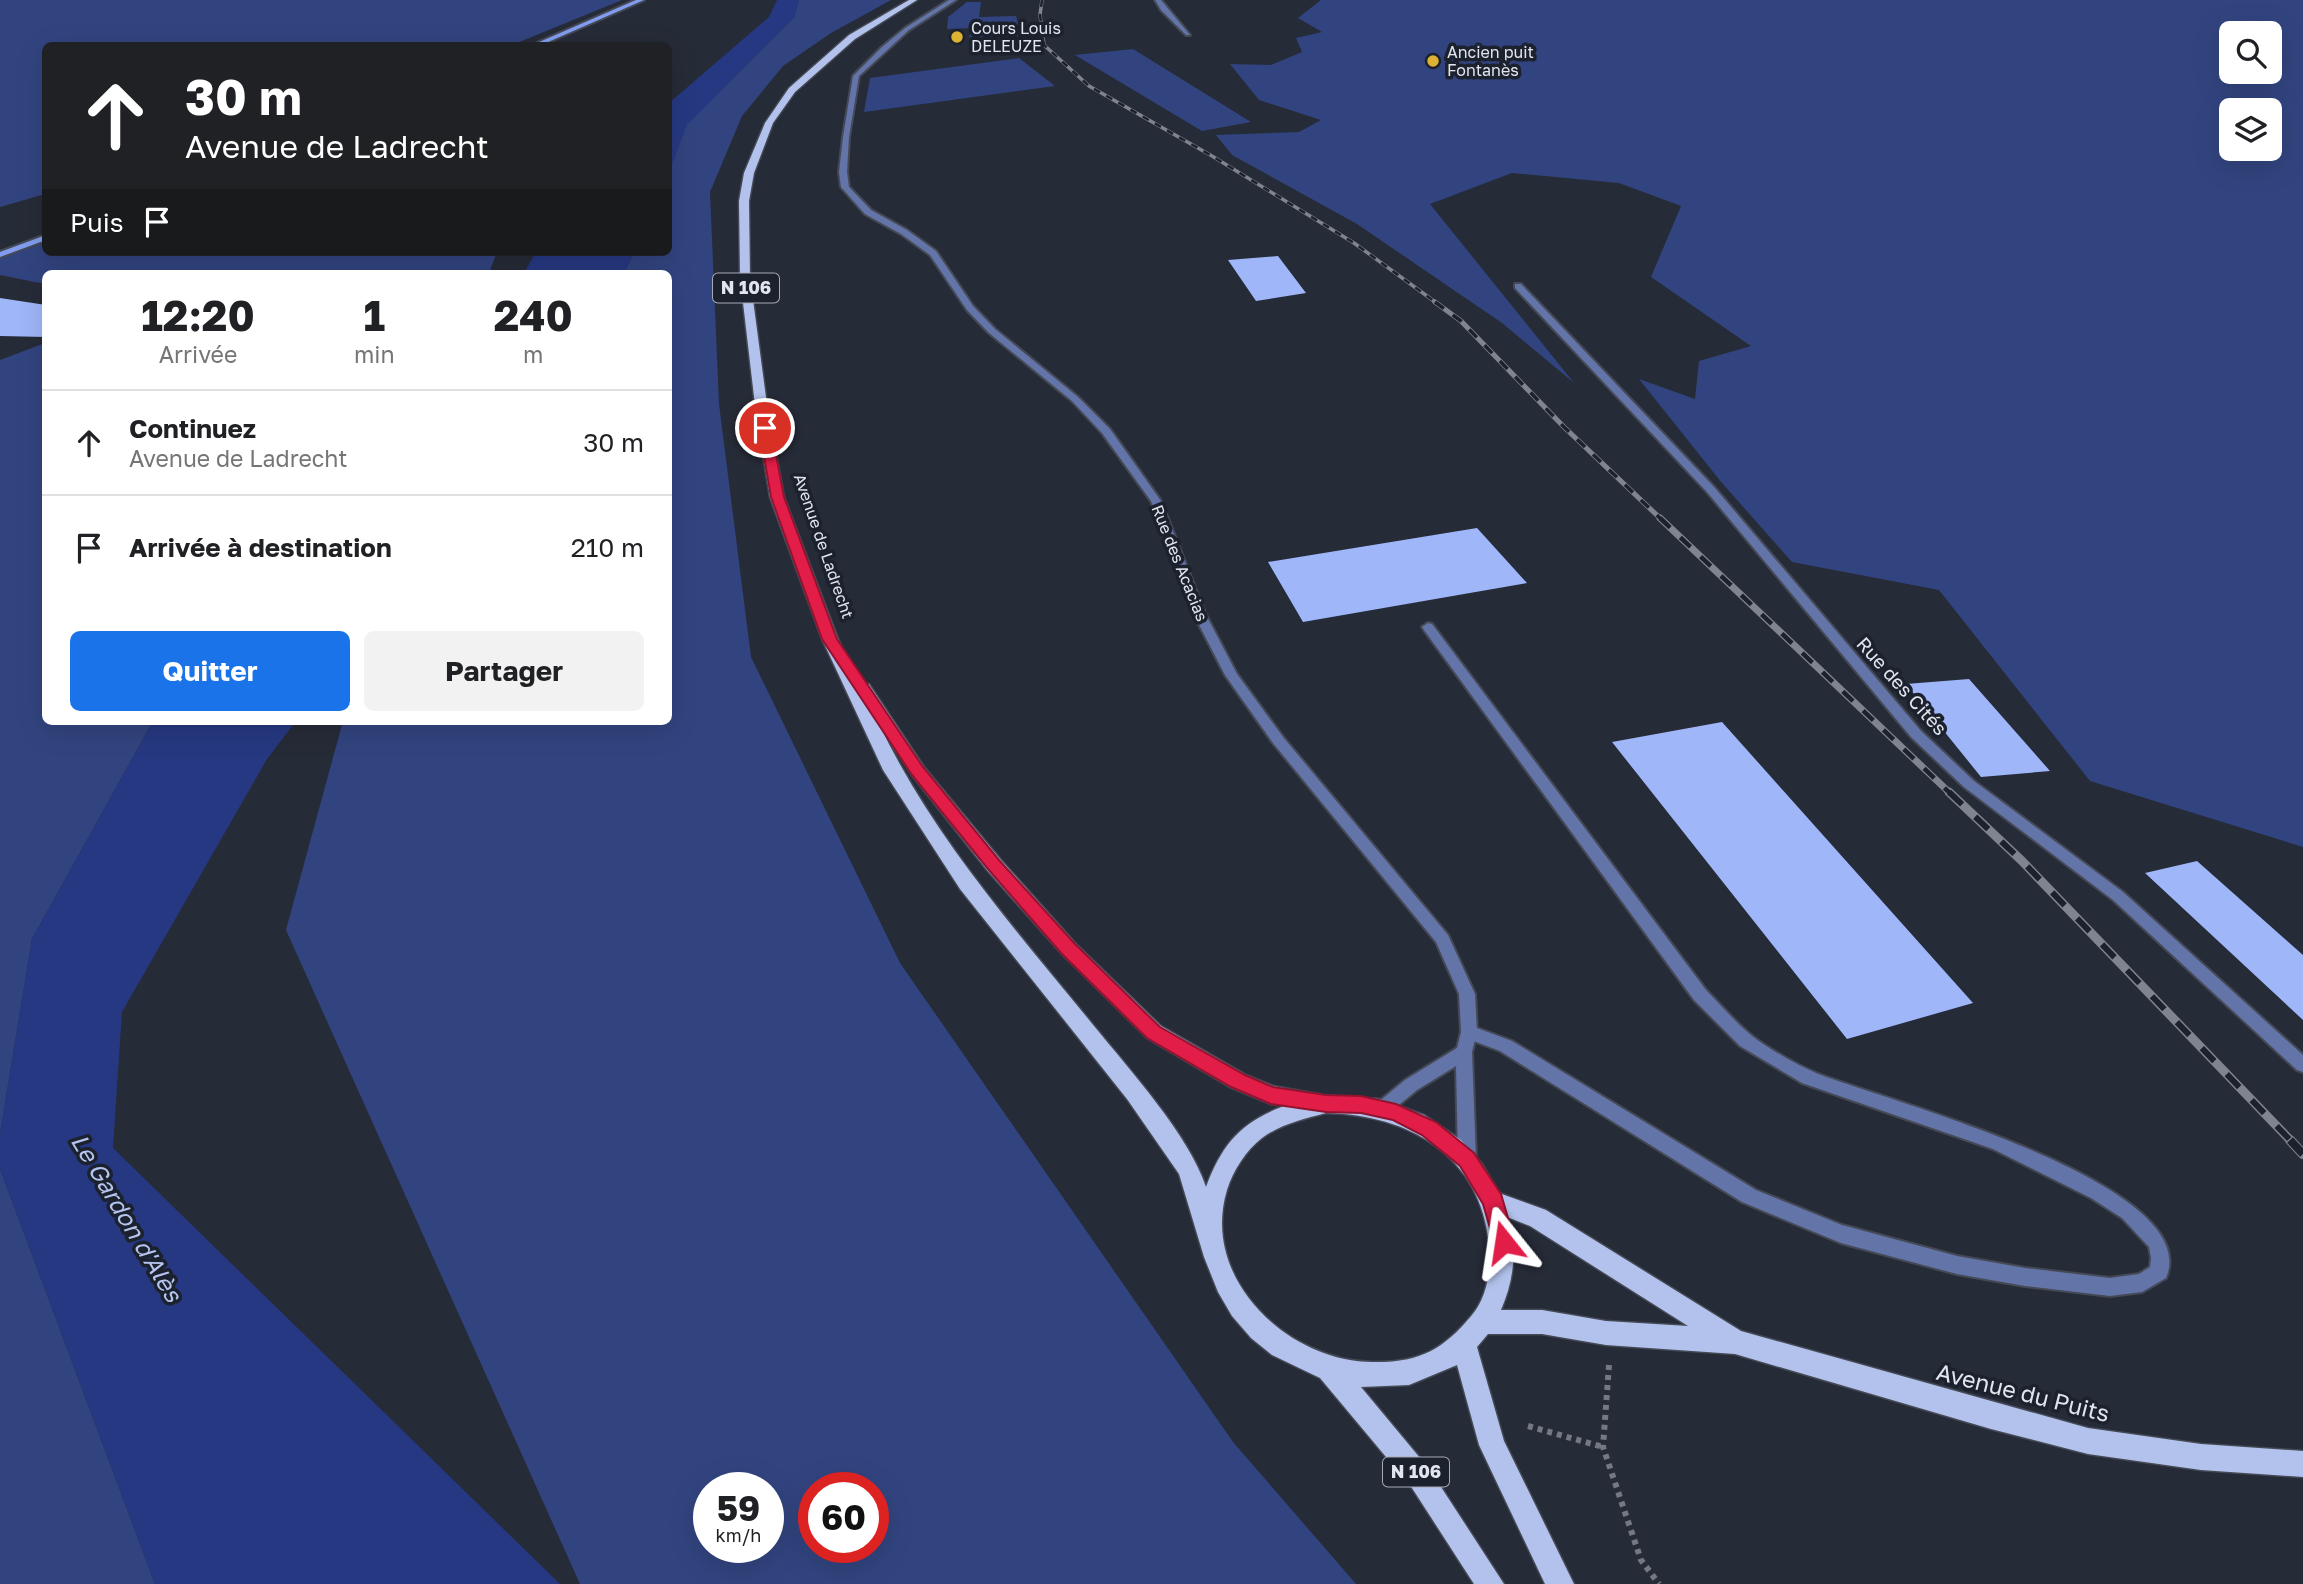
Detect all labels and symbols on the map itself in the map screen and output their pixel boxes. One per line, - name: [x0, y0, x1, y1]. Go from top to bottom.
- place label: Cours Louis DELEUZE: [971, 18, 1061, 56]
- marker: Cours Louis DELEUZE: [949, 29, 965, 45]
- place label: Ancien puit Fontanès: [1447, 42, 1534, 80]
- marker: Ancien puit Fontanès: [1425, 53, 1441, 69]
- road number: N 106: [713, 274, 779, 302]
- pin: [735, 398, 795, 458]
- street label: Avenue de Ladrecht: [790, 471, 858, 621]
- street label: Rue des Acacias: [1148, 502, 1212, 624]
- street label: Rue des Cités: [1852, 632, 1952, 739]
- water label: Le Gardon d'Alès: [66, 1128, 189, 1308]
- position arrow: [1467, 1205, 1541, 1279]
- street label: Avenue du Puits: [1934, 1357, 2113, 1427]
- road number: N 106: [1383, 1457, 1449, 1486]
- speed limit sign: 60: [798, 1472, 889, 1563]

